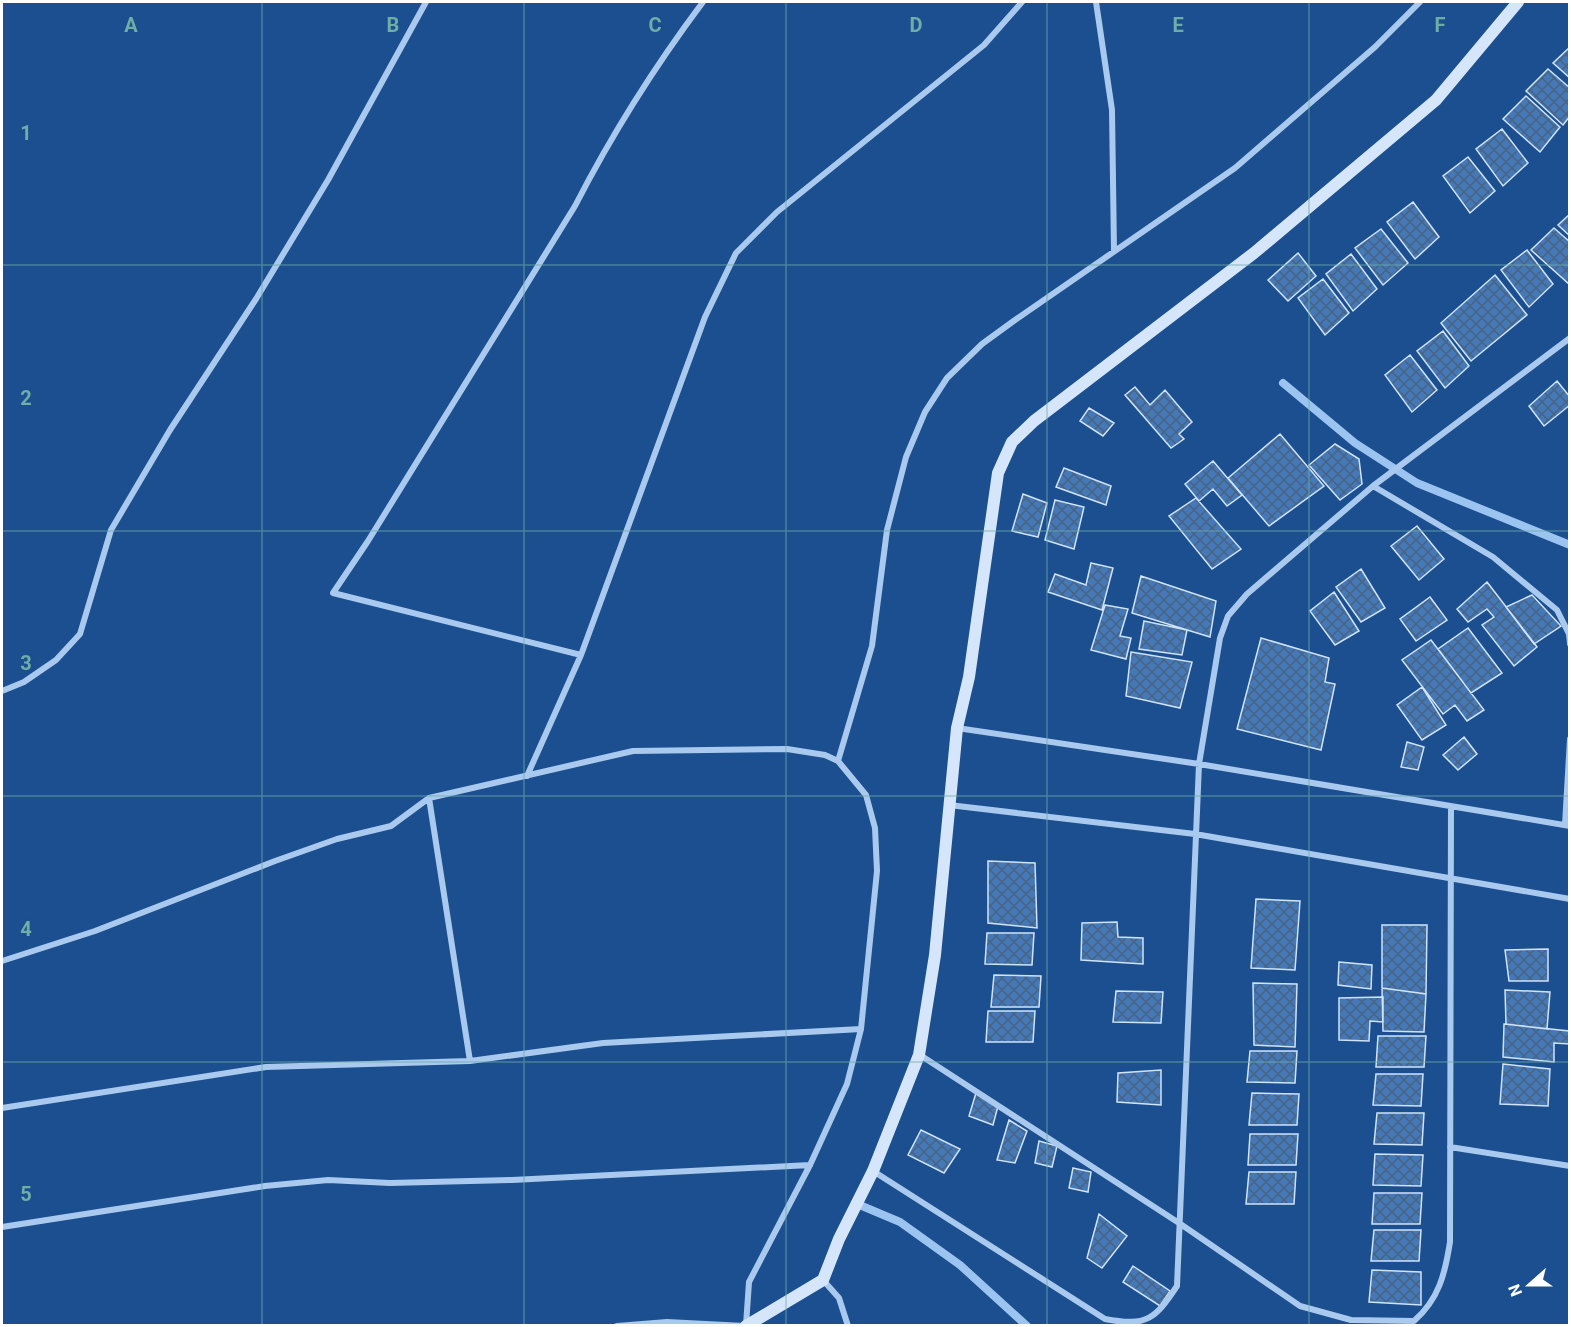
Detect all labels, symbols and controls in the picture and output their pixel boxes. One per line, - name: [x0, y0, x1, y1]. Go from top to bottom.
- text: A: [124, 13, 138, 37]
- text: B: [387, 13, 399, 37]
- text: C: [648, 13, 662, 37]
- text: D: [910, 13, 923, 37]
- text: E: [1172, 13, 1184, 37]
- text: F: [1435, 13, 1446, 37]
- text: 1: [20, 121, 32, 145]
- text: 2: [20, 386, 32, 410]
- text: 3: [20, 651, 32, 675]
- text: 4: [20, 917, 32, 941]
- text: 5: [20, 1182, 32, 1206]
- north arrow: [1499, 1255, 1559, 1315]
- text: N: [1505, 1282, 1526, 1299]

